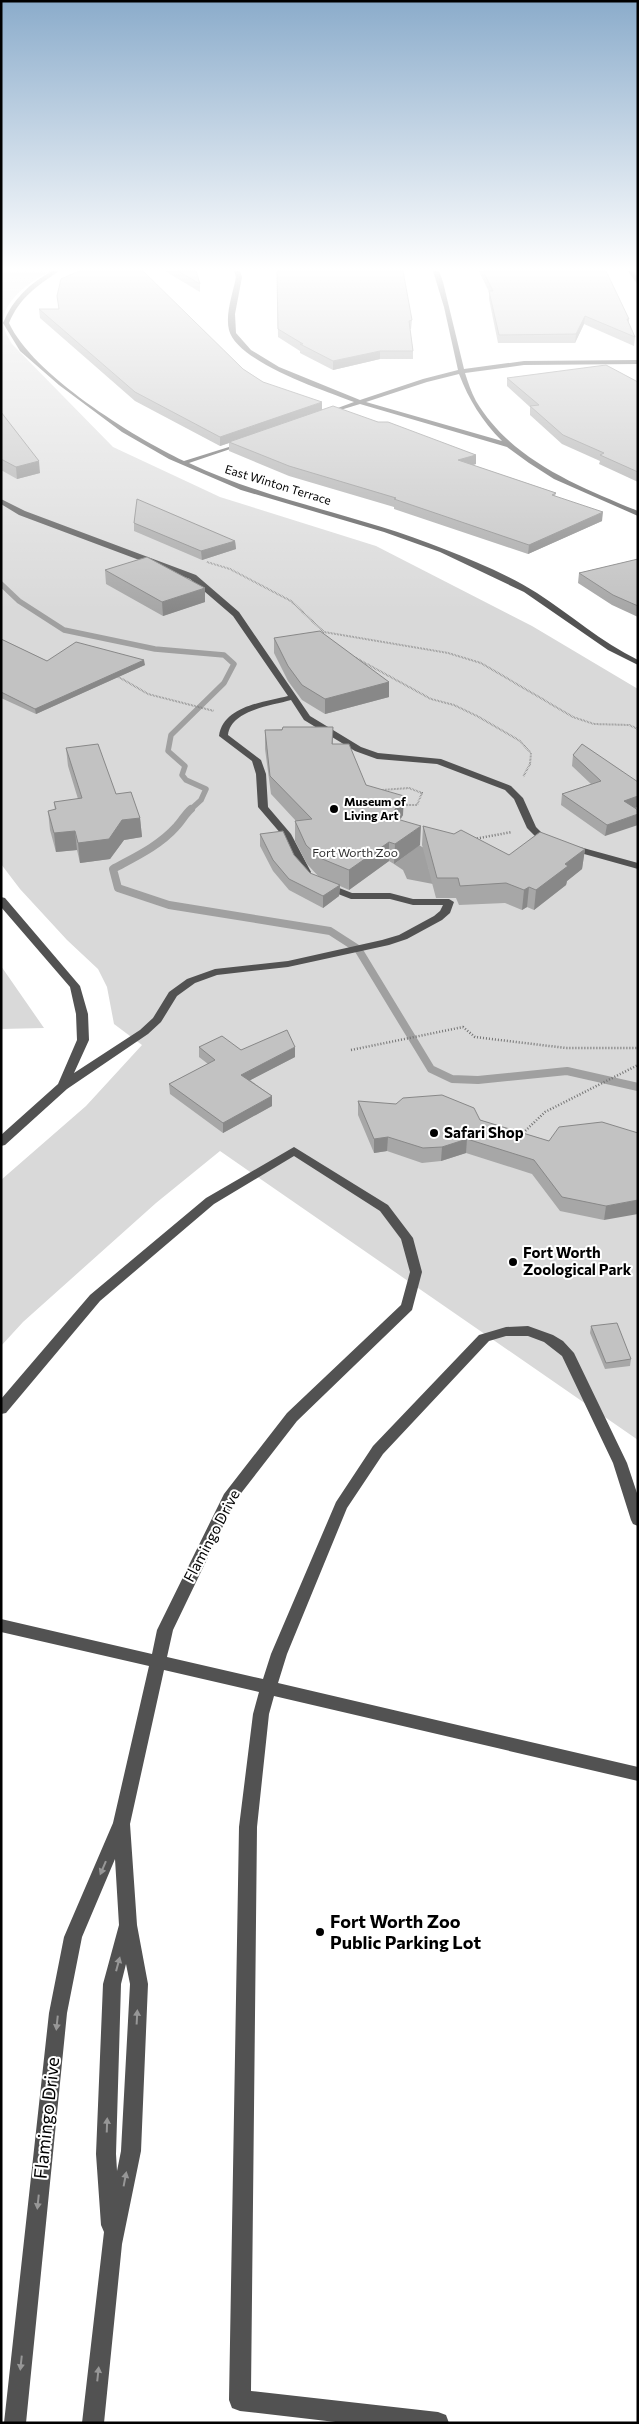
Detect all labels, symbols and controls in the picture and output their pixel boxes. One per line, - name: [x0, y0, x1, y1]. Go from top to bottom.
- street label: East Winton Terrace: [223, 461, 333, 507]
- place label: Museum of Living Art: [344, 794, 406, 822]
- marker: Museum of Living Art: [328, 803, 340, 815]
- park label: Fort Worth Zoo: [312, 845, 398, 859]
- place label: Safari Shop: [444, 1123, 524, 1141]
- marker: Safari Shop: [428, 1127, 440, 1139]
- place label: Fort Worth Zoological Park: [523, 1243, 632, 1278]
- marker: Fort Worth Zoological Park: [507, 1256, 519, 1268]
- street label: Flamingo Drive: [179, 1486, 243, 1585]
- one-way arrow: [98, 1861, 106, 1875]
- place label: Fort Worth Zoo Public Parking Lot: [330, 1910, 482, 1953]
- marker: Fort Worth Zoo Public Parking Lot: [314, 1926, 326, 1938]
- one-way arrow: [114, 1956, 122, 1971]
- one-way arrow: [134, 2009, 142, 2025]
- one-way arrow: [53, 2015, 61, 2031]
- street label: Flamingo Drive: [29, 2056, 63, 2180]
- one-way arrow: [103, 2117, 111, 2133]
- one-way arrow: [121, 2171, 129, 2186]
- one-way arrow: [34, 2194, 42, 2210]
- one-way arrow: [17, 2356, 25, 2372]
- one-way arrow: [94, 2366, 102, 2382]

